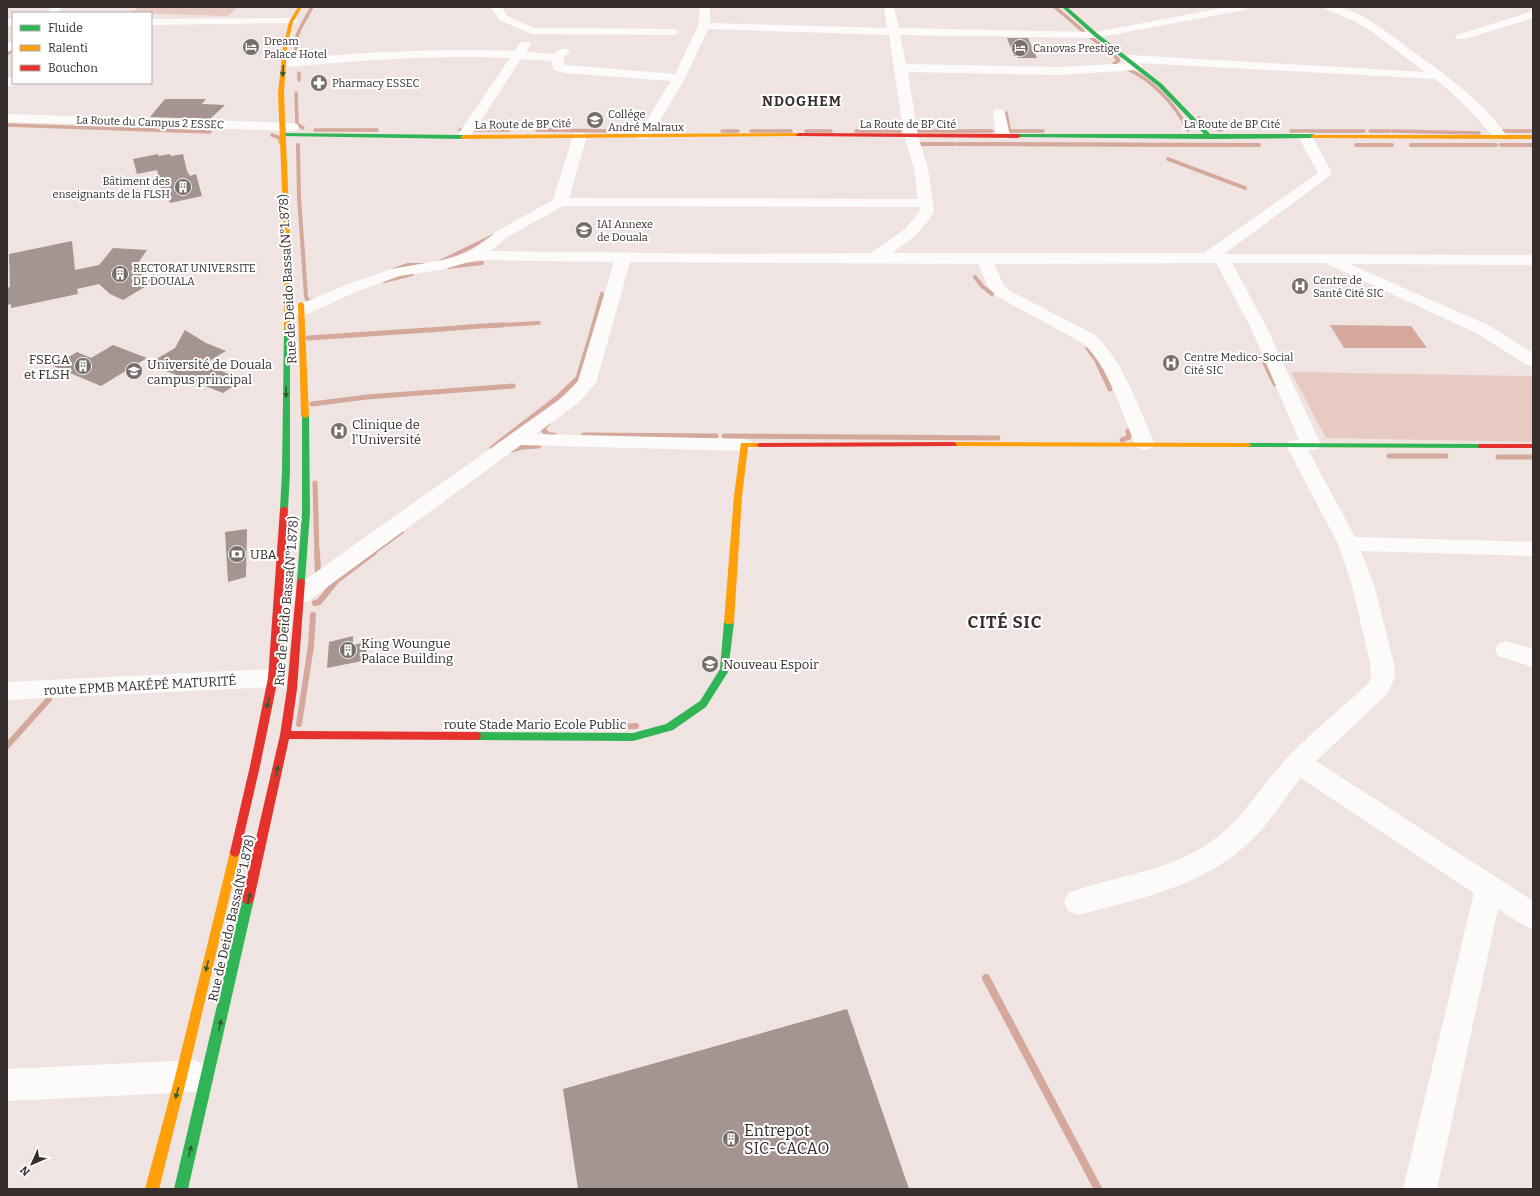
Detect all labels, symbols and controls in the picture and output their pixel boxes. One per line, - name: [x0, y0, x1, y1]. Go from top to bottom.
- legend: [12, 12, 152, 84]
- text: Fluide: [48, 21, 83, 35]
- place label: Dream Palace Hotel: [264, 35, 327, 61]
- hotel icon: Dream Palace Hotel: [241, 37, 261, 57]
- hotel icon: Canovas Prestige: [1010, 38, 1030, 58]
- text: Ralenti: [48, 41, 88, 55]
- place label: Canovas Prestige: [1033, 42, 1120, 55]
- text: Bouchon: [48, 61, 98, 75]
- one-way arrow: [279, 65, 286, 77]
- pharmacy icon: Pharmacy ESSEC: [309, 73, 329, 93]
- place label: Pharmacy ESSEC: [332, 77, 420, 90]
- district label: NDOGHEM: [762, 93, 842, 110]
- place label: Collége André Malraux: [608, 108, 684, 134]
- school or university icon: Collége André Malraux: [585, 110, 605, 130]
- street label: La Route du Campus 2 ESSEC: [76, 113, 224, 132]
- street label: La Route de BP Cité: [475, 117, 571, 132]
- street label: La Route de BP Cité: [860, 118, 956, 131]
- street label: La Route de BP Cité: [1184, 118, 1280, 131]
- place label: Bâtiment des enseignants de la FLSH: [52, 175, 170, 201]
- building icon: Bâtiment des enseignants de la FLSH: [173, 177, 193, 197]
- street label: Rue de Deido Bassa(N°1.878): [276, 194, 299, 364]
- place label: IAI Annexe de Douala: [597, 218, 653, 244]
- school or university icon: IAI Annexe de Douala: [574, 220, 594, 240]
- place label: RECTORAT UNIVERSITE DE DOUALA: [133, 262, 256, 288]
- building icon: RECTORAT UNIVERSITE DE DOUALA: [110, 264, 130, 284]
- place label: Centre de Santé Cité SIC: [1313, 274, 1384, 300]
- hospital icon: Centre de Santé Cité SIC: [1290, 276, 1310, 296]
- place label: Centre Medico-Social Cité SIC: [1184, 351, 1293, 377]
- place label: FSEGA et FLSH: [24, 352, 71, 382]
- hospital icon: Centre Medico-Social Cité SIC: [1161, 353, 1181, 373]
- building icon: FSEGA et FLSH: [73, 356, 93, 376]
- place label: Université de Douala campus principal: [147, 357, 272, 387]
- school or university icon: Université de Douala campus principal: [124, 361, 144, 381]
- one-way arrow: [283, 386, 289, 399]
- place label: Clinique de l'Université: [352, 417, 421, 447]
- hospital icon: Clinique de l'Université: [329, 421, 349, 441]
- street label: Rue de Deido Bassa(N°1.878): [272, 516, 301, 687]
- bank icon: UBA: [227, 544, 247, 564]
- place label: UBA: [250, 547, 277, 562]
- district label: CITÉ SIC: [967, 611, 1043, 633]
- place label: King Woungue Palace Building: [361, 636, 453, 666]
- building icon: King Woungue Palace Building: [338, 640, 358, 660]
- school or university icon: Nouveau Espoir: [700, 654, 720, 674]
- place label: Nouveau Espoir: [723, 657, 819, 672]
- street label: route EPMB MAKÉPÉ MATURITÉ: [43, 673, 237, 698]
- one-way arrow: [264, 697, 270, 709]
- street label: route Stade Mario Ecole Public: [444, 717, 627, 732]
- one-way arrow: [274, 765, 280, 777]
- street label: Rue de Deido Bassa(N°1.878): [205, 833, 258, 1003]
- one-way arrow: [246, 892, 252, 904]
- one-way arrow: [204, 960, 210, 973]
- one-way arrow: [218, 1018, 224, 1031]
- one-way arrow: [174, 1087, 180, 1099]
- place label: Entrepot SIC-CACAO: [744, 1121, 829, 1158]
- building icon: Entrepot SIC-CACAO: [721, 1129, 741, 1149]
- north arrow: [12, 1144, 52, 1184]
- one-way arrow: [187, 1145, 193, 1157]
- text: N: [17, 1163, 33, 1178]

